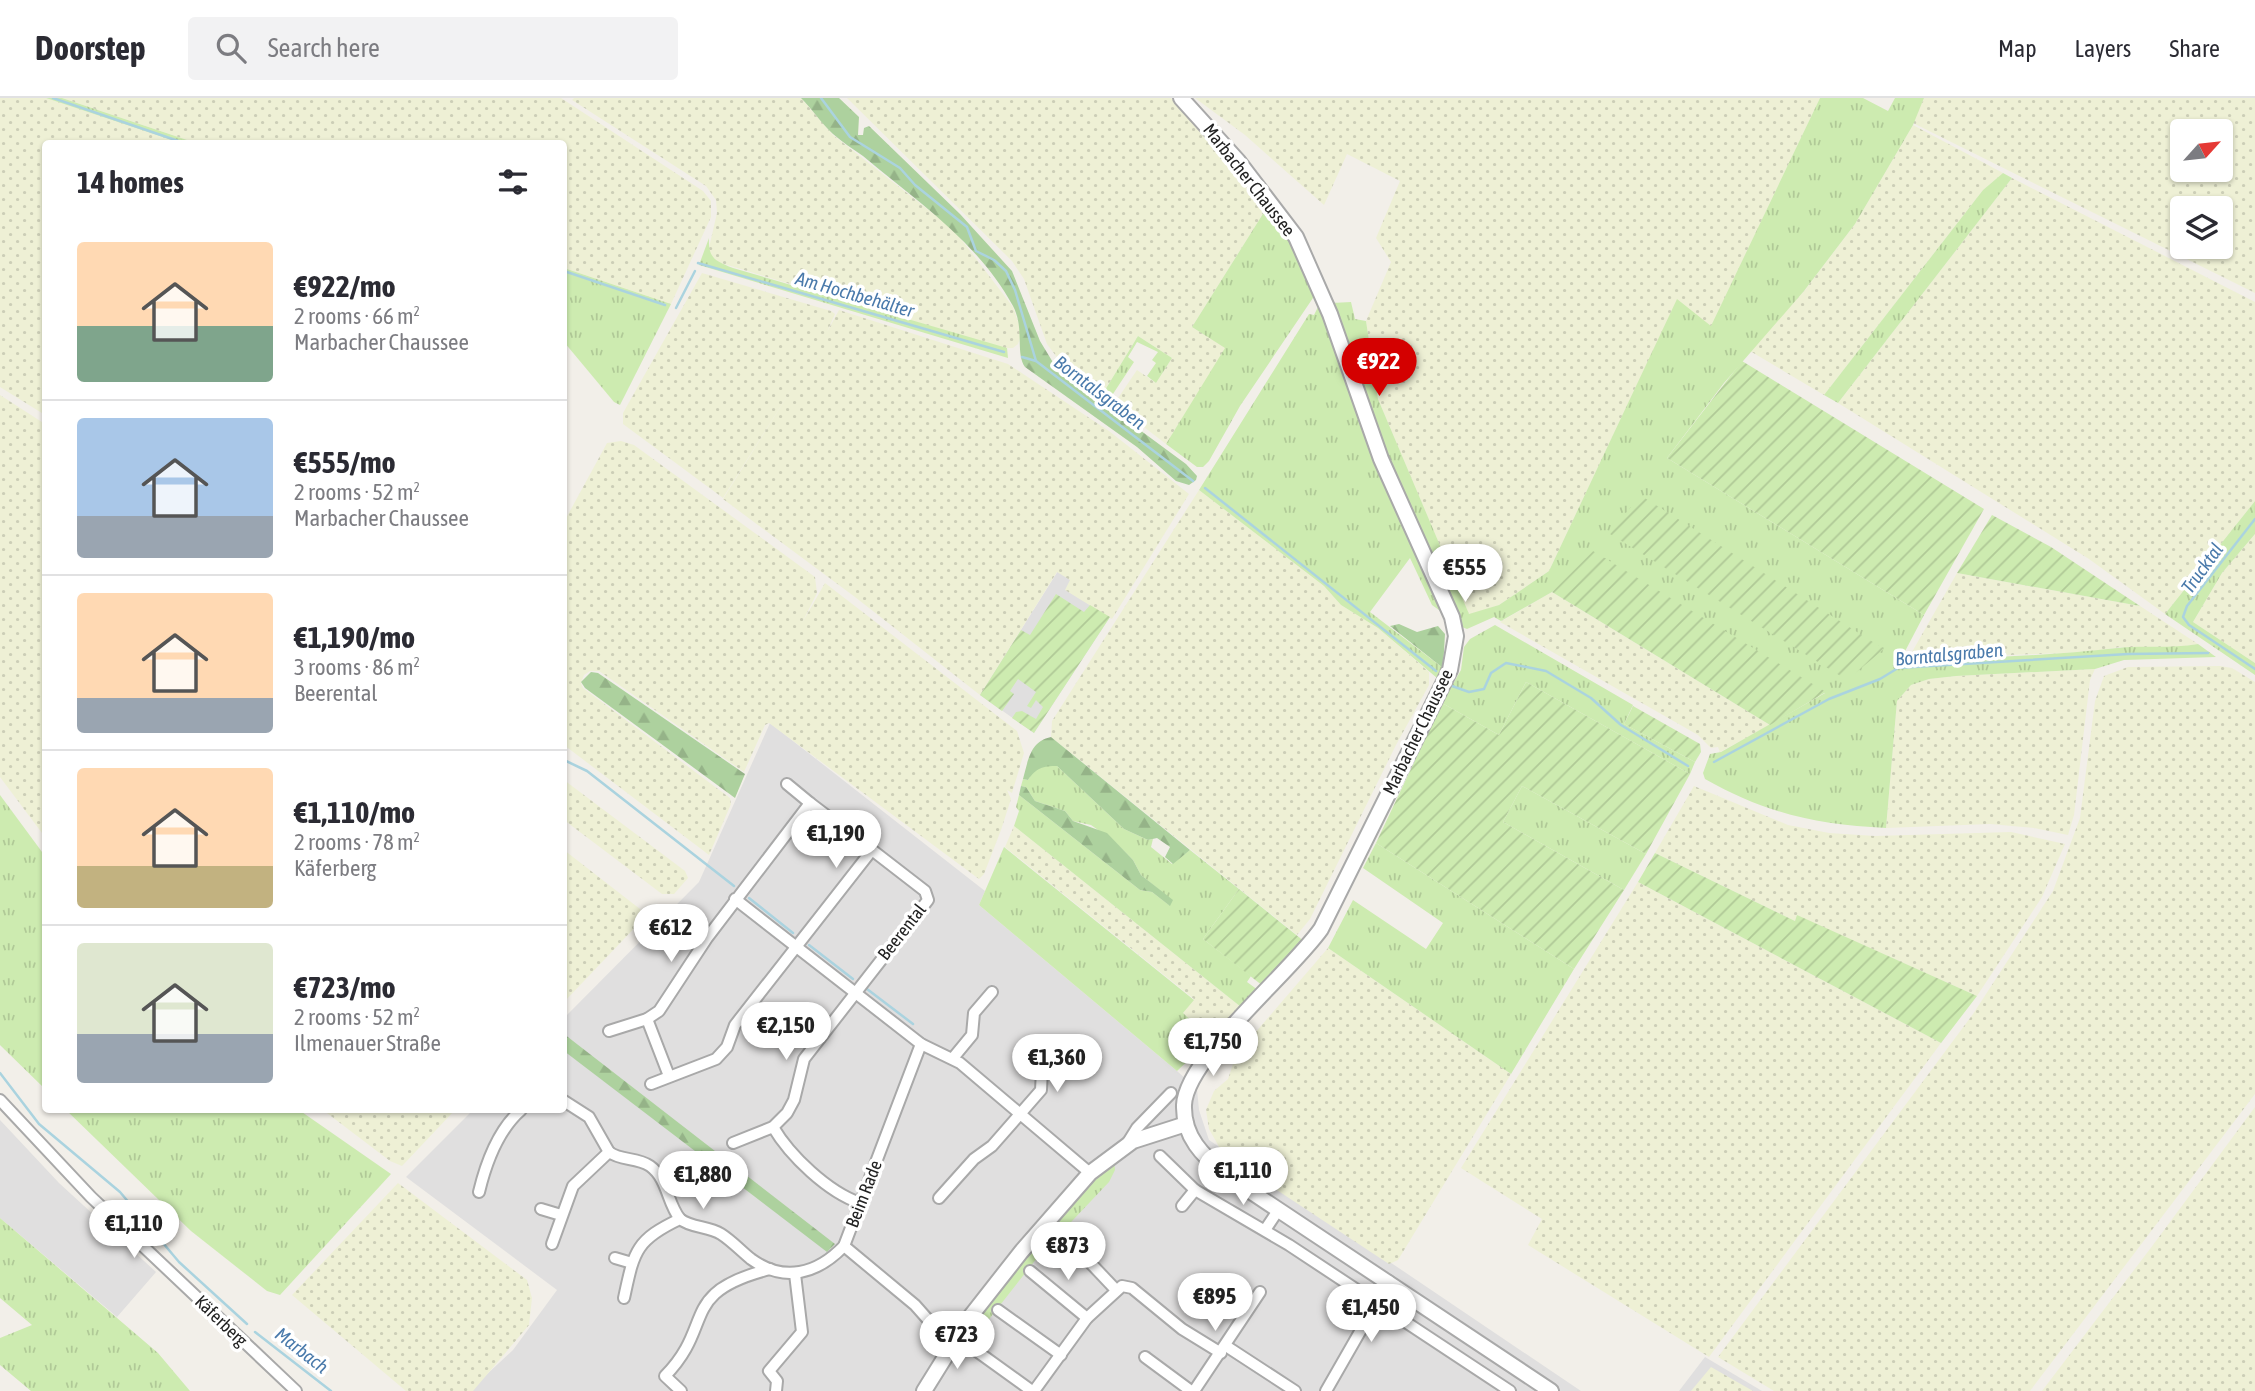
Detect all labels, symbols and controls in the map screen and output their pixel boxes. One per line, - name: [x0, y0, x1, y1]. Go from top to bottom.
- search box: [188, 17, 678, 80]
- text: Doorstep: [35, 29, 146, 67]
- icon: search: [212, 29, 250, 67]
- text: Search here: [268, 33, 380, 63]
- text: Map: [1998, 35, 2037, 62]
- text: Layers: [2075, 35, 2131, 62]
- text: Share: [2169, 35, 2220, 62]
- street label: Marbacher Chaussee: [1199, 119, 1300, 240]
- north arrow: [2170, 119, 2233, 182]
- map controls: [2170, 119, 2233, 259]
- icon: filters: [494, 163, 532, 201]
- text: 14 homes: [77, 165, 184, 199]
- button: layers: [2170, 196, 2233, 259]
- water label: Am Hochbehälter: [792, 266, 918, 322]
- text: €922/mo: [294, 269, 396, 303]
- icon: home: [133, 270, 217, 354]
- text: 2 rooms · 66 m²: [294, 303, 420, 329]
- text: Marbacher Chaussee: [294, 329, 469, 355]
- pin: €922: [1338, 338, 1420, 398]
- text: €922: [1358, 348, 1400, 374]
- water label: Borntalsgraben: [1050, 351, 1150, 433]
- text: €555/mo: [294, 445, 396, 479]
- icon: home: [133, 446, 217, 530]
- text: 2 rooms · 52 m²: [294, 479, 420, 505]
- text: Marbacher Chaussee: [294, 505, 469, 531]
- water label: Trucktal: [2176, 539, 2228, 597]
- pin: €555: [1424, 545, 1506, 604]
- text: €555: [1444, 554, 1486, 580]
- text: €1,190/mo: [294, 620, 415, 654]
- icon: home: [133, 621, 217, 705]
- water label: Borntalsgraben: [1894, 638, 2004, 670]
- text: 3 rooms · 86 m²: [294, 654, 420, 680]
- street label: Marbacher Chaussee: [1378, 666, 1457, 798]
- text: Beerental: [294, 680, 377, 706]
- text: €1,110/mo: [294, 795, 415, 829]
- icon: home: [133, 796, 217, 880]
- pin: €1,190: [779, 810, 893, 870]
- text: €1,190: [807, 820, 865, 846]
- text: 2 rooms · 78 m²: [294, 829, 420, 855]
- text: Käferberg: [294, 855, 376, 881]
- street label: Beerental: [873, 899, 930, 964]
- pin: €612: [630, 904, 712, 964]
- text: €612: [650, 914, 692, 940]
- text: €723/mo: [294, 970, 396, 1004]
- icon: home: [133, 971, 217, 1055]
- pin: €2,150: [729, 1002, 843, 1062]
- text: 2 rooms · 52 m²: [294, 1004, 420, 1030]
- text: €2,150: [757, 1012, 815, 1038]
- pin: €1,750: [1156, 1018, 1270, 1078]
- text: €1,750: [1184, 1028, 1242, 1054]
- text: Ilmenauer Straße: [294, 1030, 441, 1056]
- pin: €1,360: [1000, 1034, 1114, 1094]
- text: €1,360: [1028, 1044, 1086, 1070]
- pin: €1,110: [1186, 1148, 1300, 1207]
- pin: €1,880: [646, 1152, 760, 1211]
- street label: Beim Rade: [841, 1157, 886, 1230]
- text: €1,110: [1214, 1157, 1272, 1183]
- text: €1,880: [674, 1161, 732, 1187]
- pin: €1,110: [77, 1200, 191, 1260]
- text: €1,110: [105, 1210, 163, 1236]
- pin: €873: [1027, 1222, 1109, 1282]
- text: €873: [1047, 1232, 1089, 1258]
- pin: €895: [1174, 1274, 1256, 1333]
- text: €895: [1194, 1283, 1236, 1309]
- pin: €1,450: [1314, 1284, 1428, 1344]
- street label: Käferberg: [191, 1291, 252, 1351]
- text: €1,450: [1342, 1294, 1400, 1320]
- pin: €723: [916, 1312, 998, 1371]
- text: €723: [936, 1321, 978, 1347]
- water label: Marbach: [271, 1322, 333, 1378]

